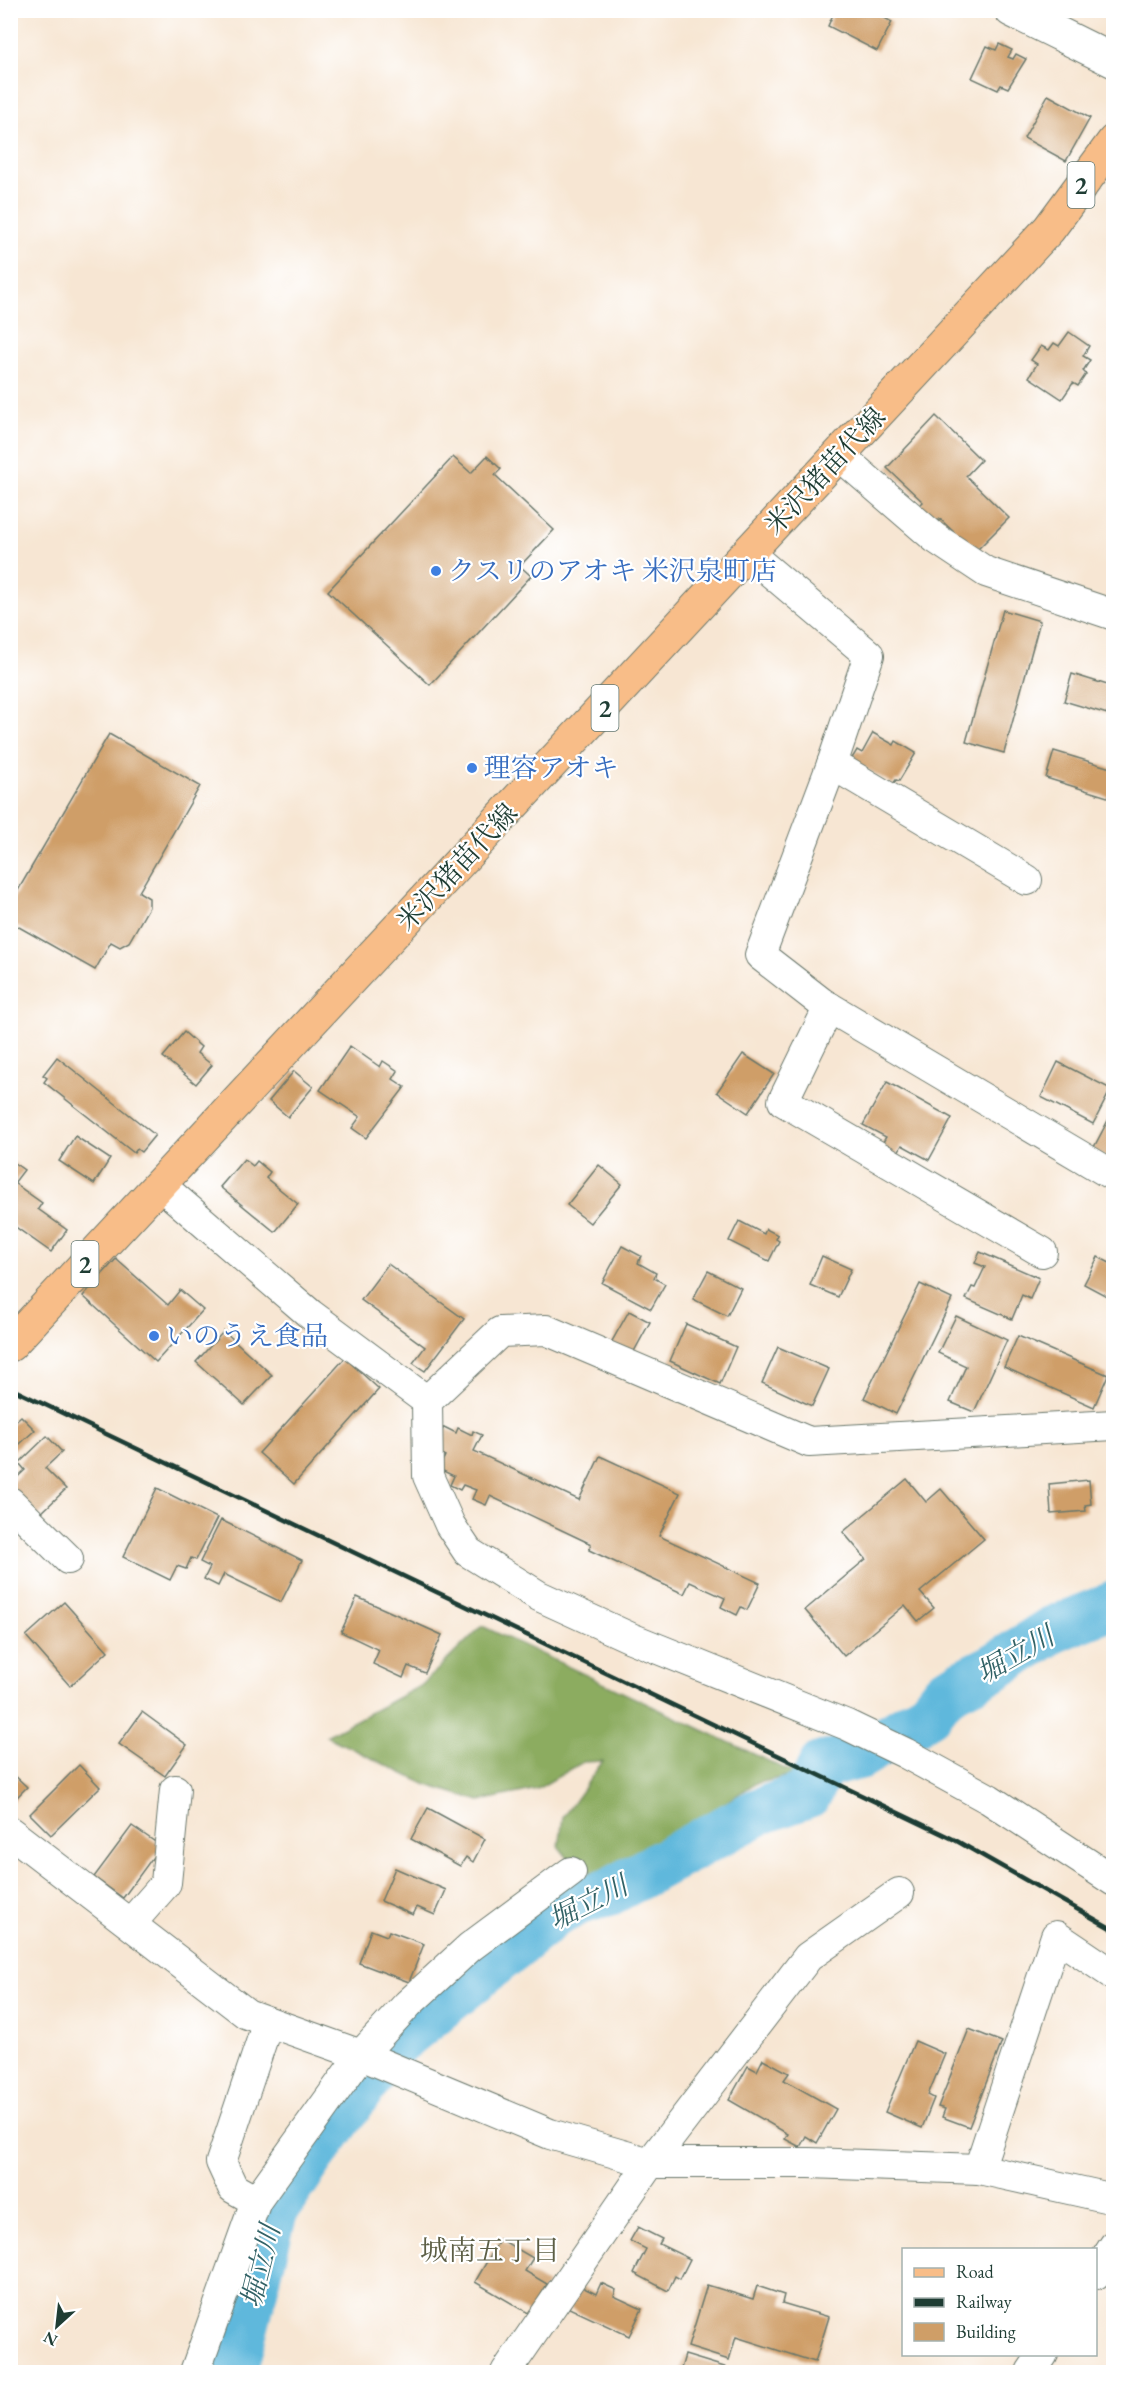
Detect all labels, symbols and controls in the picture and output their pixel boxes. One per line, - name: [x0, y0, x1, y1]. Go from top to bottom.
- road number: 2: [1068, 162, 1094, 208]
- street label: 米沢猪苗代線: [757, 399, 893, 542]
- place label: クスリのアオキ 米沢泉町店: [448, 553, 777, 588]
- marker: クスリのアオキ 米沢泉町店: [429, 564, 443, 578]
- road number: 2: [592, 685, 618, 731]
- place label: 理容アオキ: [484, 750, 619, 785]
- marker: 理容アオキ: [465, 761, 479, 775]
- street label: 米沢猪苗代線: [389, 795, 525, 938]
- road number: 2: [72, 1241, 98, 1287]
- place label: いのうえ食品: [166, 1318, 328, 1353]
- marker: いのうえ食品: [147, 1329, 161, 1343]
- water label: 堀立川: [970, 1616, 1063, 1691]
- water label: 堀立川: [542, 1866, 636, 1937]
- water label: 堀立川: [232, 2218, 288, 2311]
- district label: 城南五丁目: [420, 2232, 560, 2268]
- legend: [902, 2248, 1097, 2356]
- text: Road: [956, 2260, 995, 2283]
- text: Railway: [956, 2290, 1012, 2313]
- north arrow: [27, 2296, 87, 2356]
- text: Building: [956, 2320, 1016, 2343]
- text: N: [40, 2327, 61, 2351]

